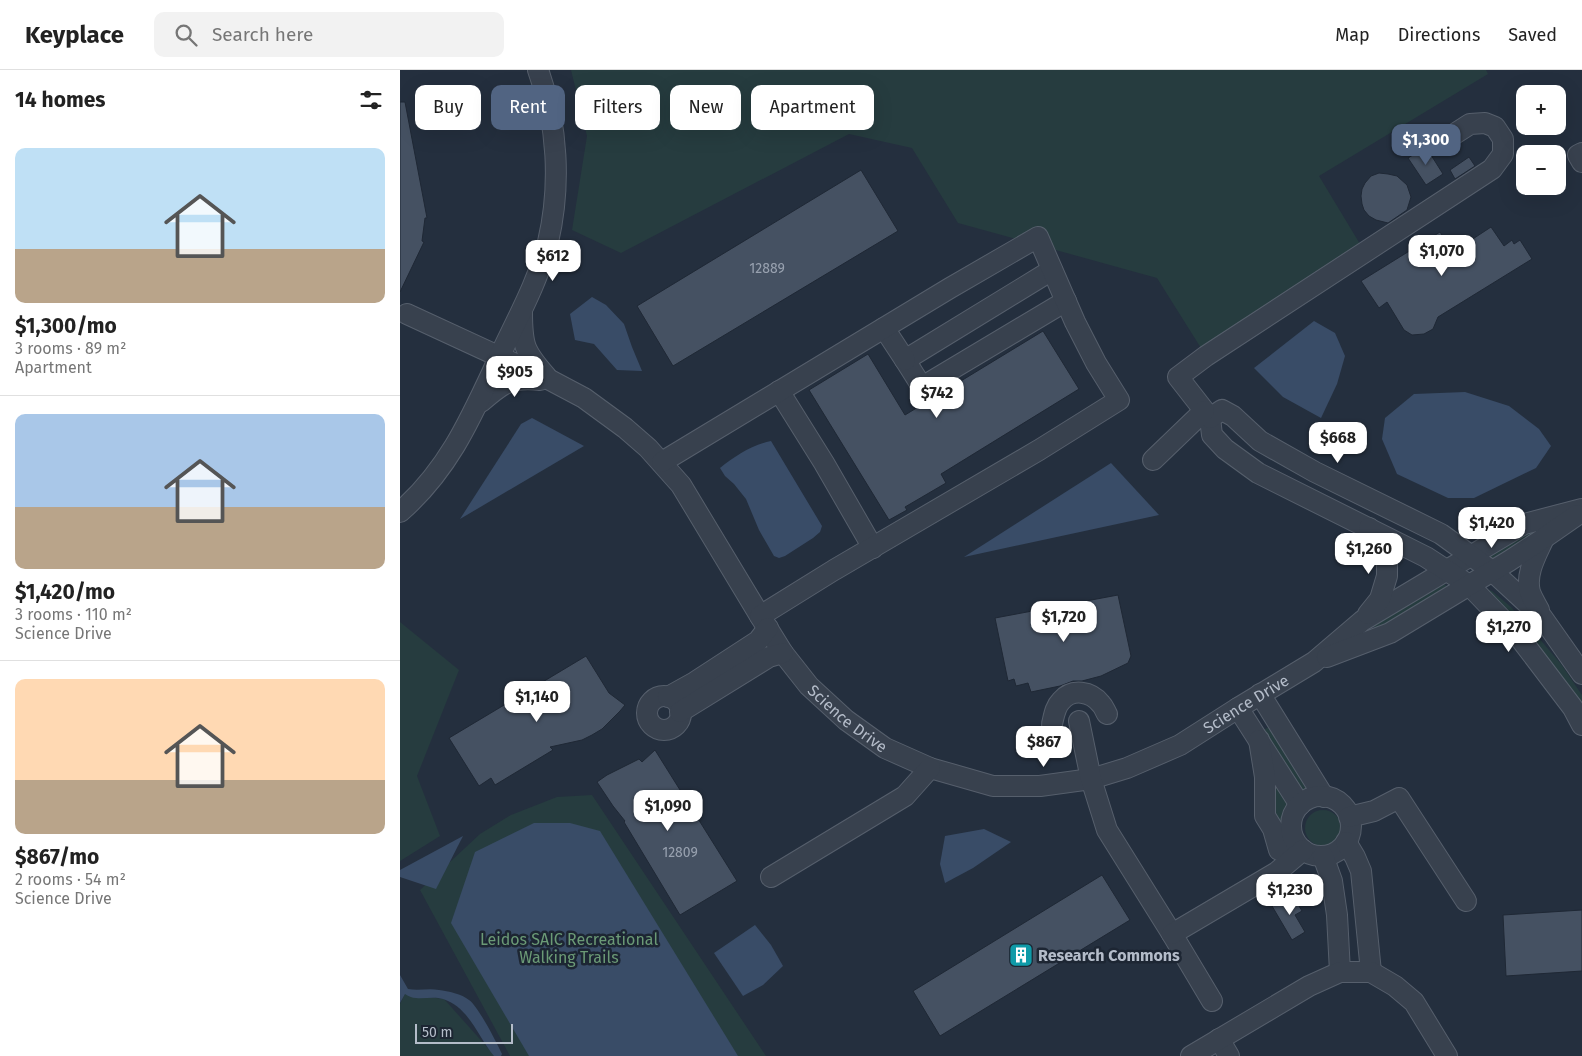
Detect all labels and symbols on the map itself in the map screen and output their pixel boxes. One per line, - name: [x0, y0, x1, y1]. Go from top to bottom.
- pin: $1,300: [1385, 124, 1467, 166]
- pin: $1,070: [1401, 234, 1483, 277]
- pin: $612: [523, 240, 583, 282]
- house number: 12889: [749, 260, 785, 277]
- pin: $905: [485, 356, 545, 398]
- pin: $742: [907, 376, 967, 419]
- pin: $668: [1308, 422, 1368, 464]
- pin: $1,420: [1451, 506, 1533, 549]
- pin: $1,260: [1328, 532, 1410, 575]
- pin: $1,720: [1023, 600, 1105, 643]
- pin: $1,270: [1468, 610, 1550, 653]
- street label: Science Drive: [1200, 670, 1292, 737]
- pin: $1,140: [496, 680, 578, 723]
- street label: Science Drive: [804, 680, 891, 756]
- pin: $867: [1014, 726, 1074, 768]
- pin: $1,090: [627, 790, 709, 832]
- house number: 12809: [662, 844, 698, 861]
- pin: $1,230: [1249, 874, 1331, 916]
- park label: Leidos SAIC Recreational Walking Trails: [480, 930, 658, 967]
- building icon: Research Commons: [1008, 942, 1034, 968]
- place label: Research Commons: [1038, 946, 1180, 965]
- scale bar: [415, 1021, 512, 1044]

